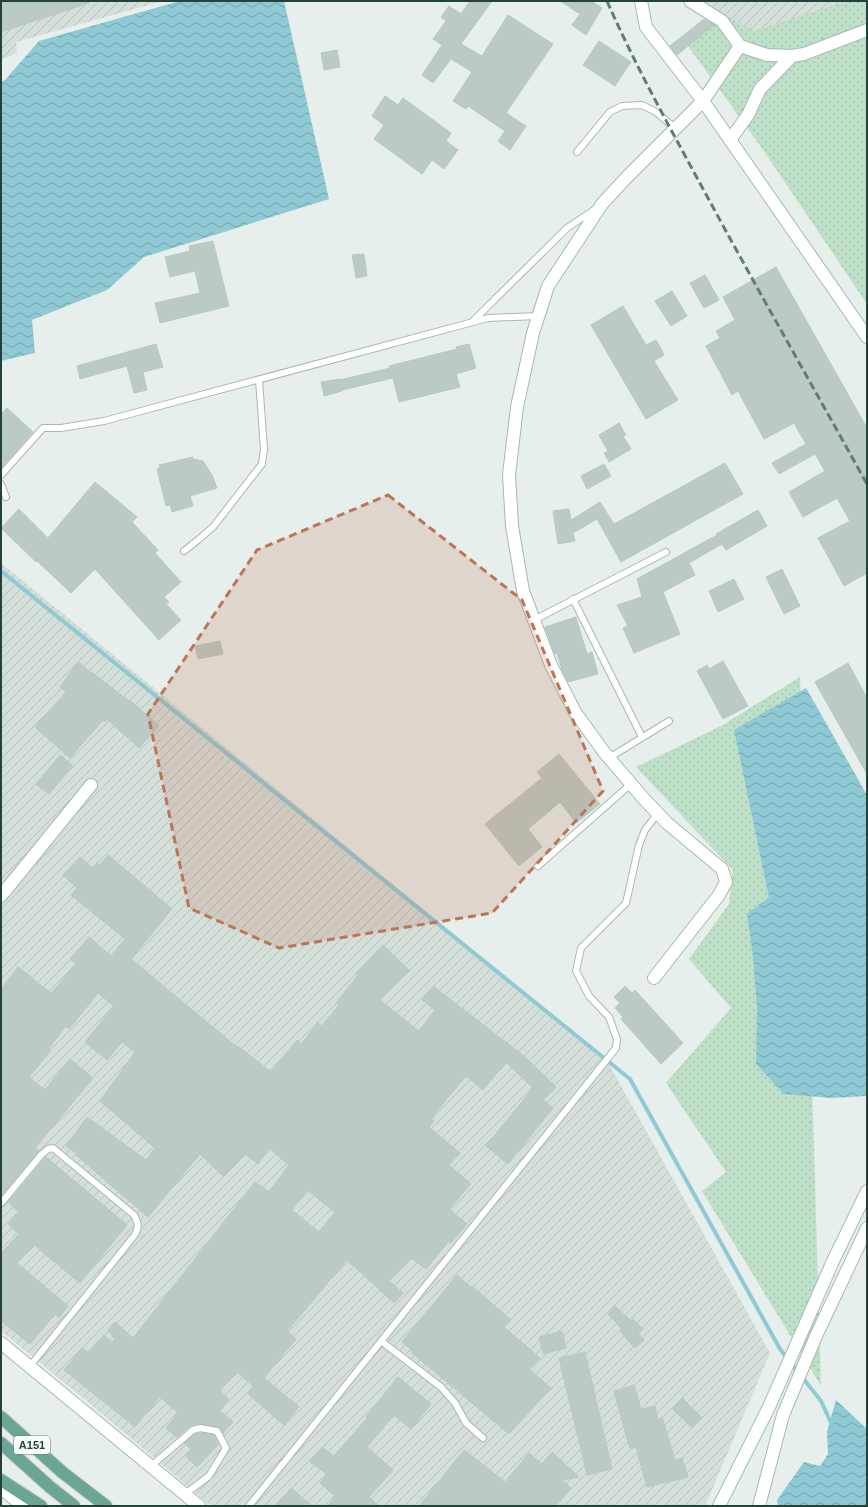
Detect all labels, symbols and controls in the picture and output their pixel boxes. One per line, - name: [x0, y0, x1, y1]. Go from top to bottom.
- road number: A151: [14, 1436, 50, 1454]

